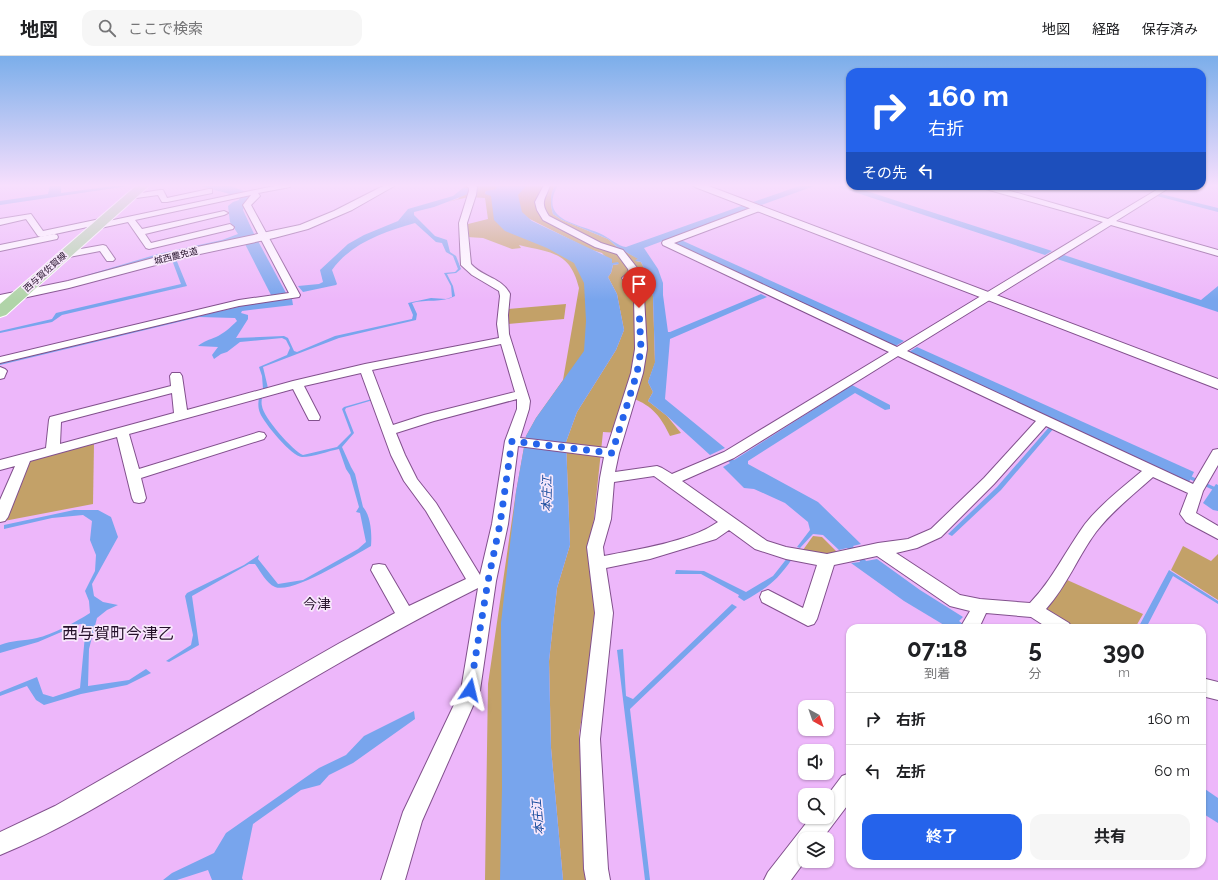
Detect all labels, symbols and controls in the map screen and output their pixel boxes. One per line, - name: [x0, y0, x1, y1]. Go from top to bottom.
- search box: [82, 10, 362, 46]
- icon: search: [96, 17, 118, 39]
- text: 地図: [20, 18, 58, 40]
- text: ここで検索: [128, 20, 203, 38]
- text: 地図: [1042, 21, 1070, 37]
- text: 経路: [1092, 21, 1120, 37]
- text: 保存済み: [1142, 21, 1198, 37]
- text: 160 m: [928, 80, 1009, 113]
- icon: right: [862, 84, 914, 136]
- text: 右折: [928, 118, 964, 139]
- icon: left: [915, 160, 937, 182]
- text: その先: [862, 164, 907, 182]
- street label: 城西農免道: [153, 246, 199, 266]
- street label: 西与賀佐賀線: [22, 250, 69, 294]
- pin: [622, 267, 656, 308]
- icon: arrive: [628, 273, 650, 295]
- water label: 本庄江: [540, 474, 554, 512]
- district label: 今津: [303, 596, 331, 612]
- district label: 西与賀町今津乙: [62, 624, 174, 643]
- text: 07:18: [907, 634, 967, 663]
- text: 5: [1028, 634, 1042, 663]
- text: 390: [1103, 636, 1145, 665]
- text: m: [1118, 665, 1130, 680]
- text: 到着: [924, 666, 950, 681]
- text: 分: [1029, 666, 1042, 681]
- position arrow: [449, 669, 491, 711]
- north arrow: [798, 700, 834, 736]
- map controls: [798, 700, 834, 868]
- icon: right: [862, 708, 884, 730]
- text: 160 m: [1148, 710, 1190, 728]
- text: 右折: [896, 711, 926, 729]
- button: sound: [798, 744, 834, 780]
- icon: left: [862, 760, 884, 782]
- text: 60 m: [1154, 762, 1190, 780]
- text: 左折: [896, 763, 926, 781]
- button: search: [798, 788, 834, 824]
- water label: 本庄江: [529, 796, 547, 836]
- button: 終了: [862, 814, 1022, 860]
- button: 共有: [1030, 814, 1190, 860]
- button: layers: [798, 832, 834, 868]

